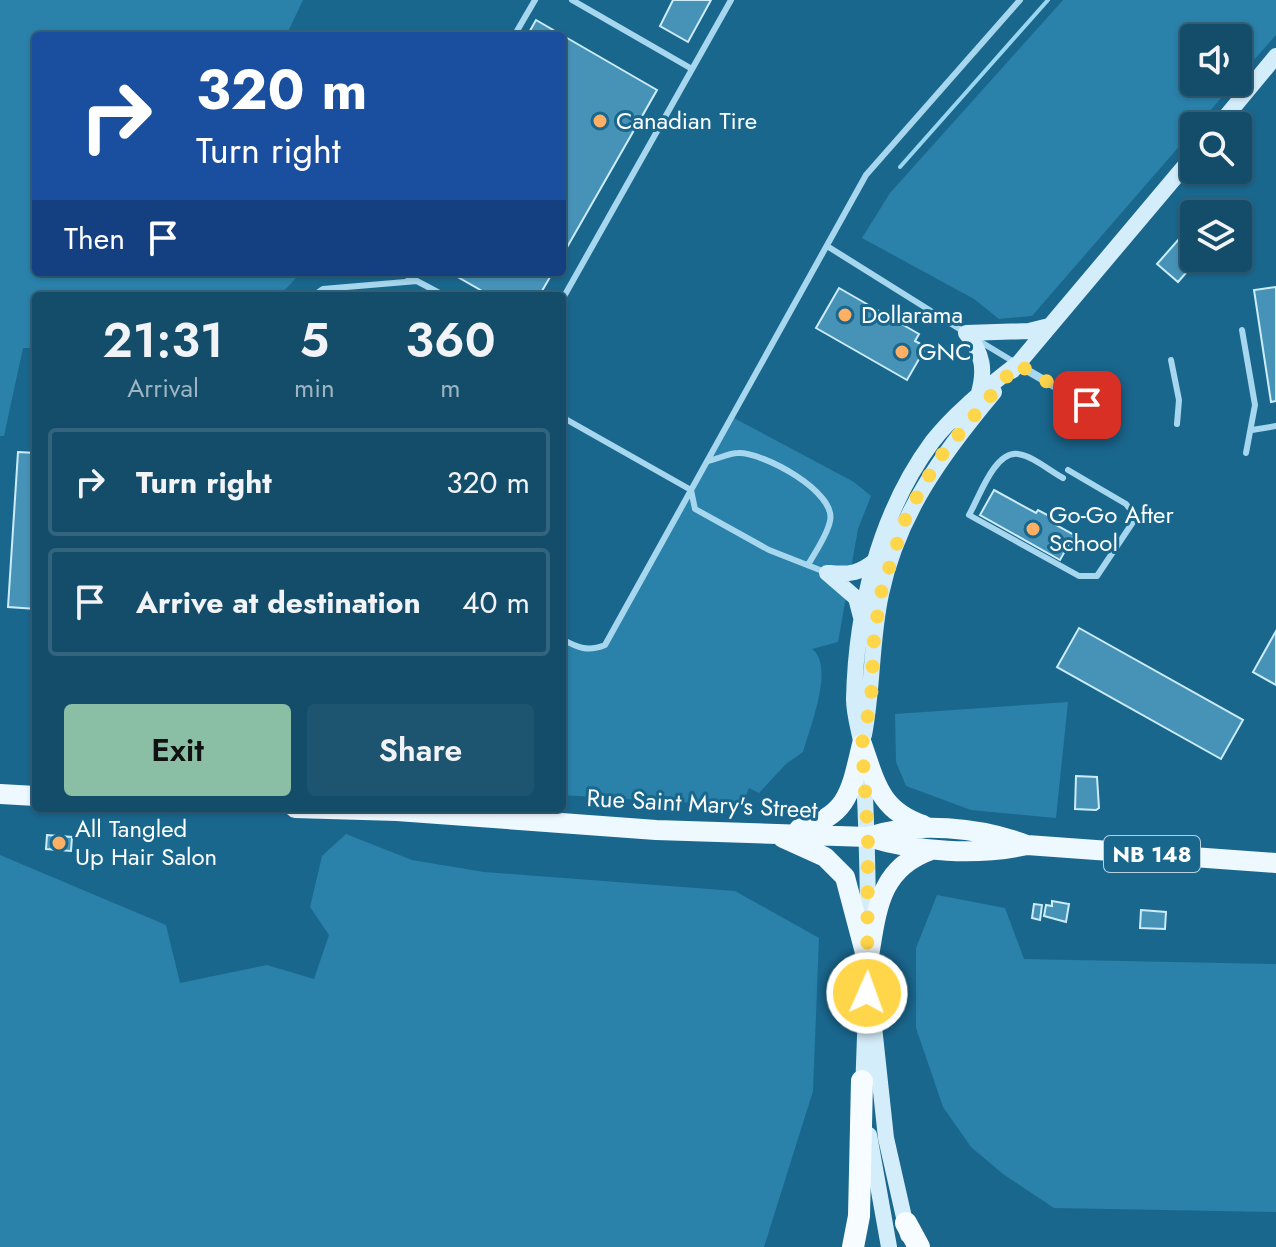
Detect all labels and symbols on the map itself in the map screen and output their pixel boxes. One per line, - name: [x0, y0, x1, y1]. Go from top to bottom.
- place label: Canadian Tire: [616, 103, 757, 138]
- marker: Canadian Tire: [591, 112, 609, 130]
- place label: Dollarama: [861, 297, 963, 332]
- marker: Dollarama: [836, 306, 854, 324]
- place label: GNC: [918, 334, 972, 369]
- marker: GNC: [893, 343, 911, 361]
- pin: [1053, 371, 1121, 439]
- place label: Go-Go After School: [1049, 497, 1174, 560]
- marker: Go-Go After School: [1024, 520, 1042, 538]
- street label: Rue Saint Mary's Street: [586, 780, 819, 827]
- place label: All Tangled Up Hair Salon: [75, 811, 217, 874]
- marker: All Tangled Up Hair Salon: [50, 834, 68, 852]
- road number: NB 148: [1104, 836, 1200, 872]
- position arrow: [825, 951, 909, 1035]

